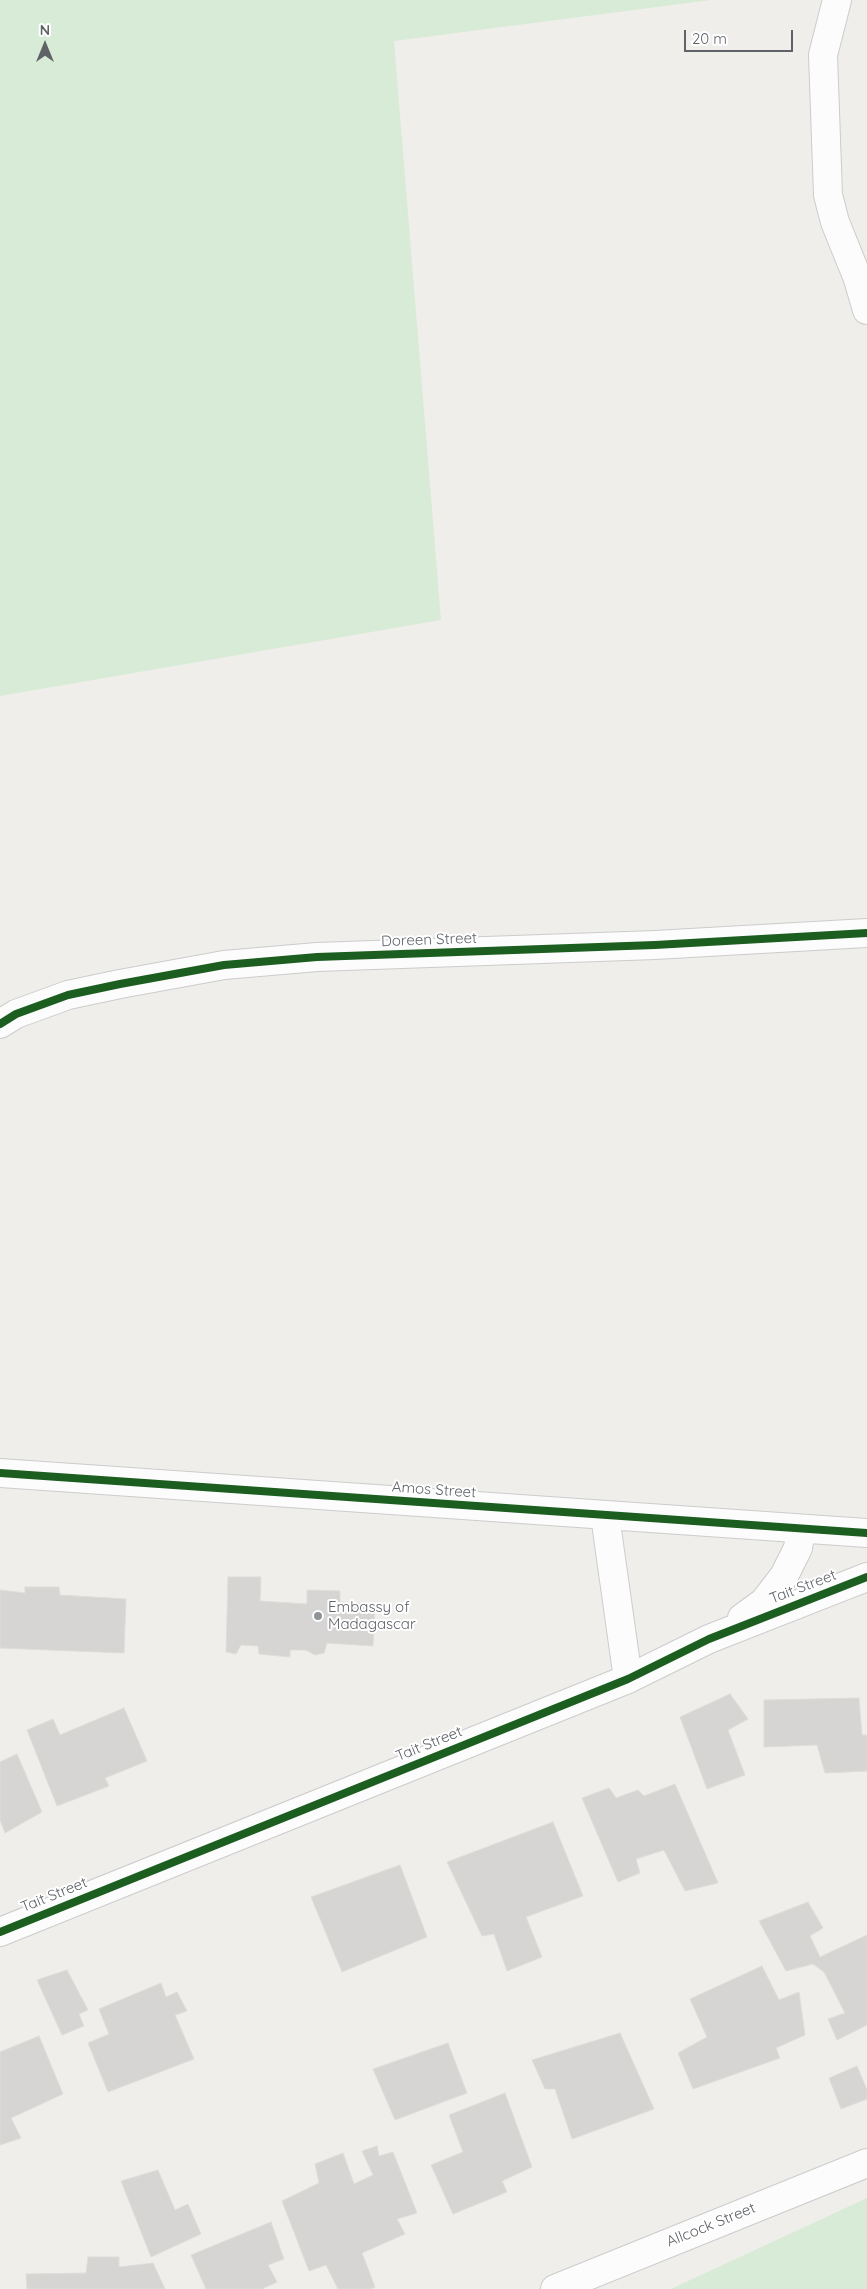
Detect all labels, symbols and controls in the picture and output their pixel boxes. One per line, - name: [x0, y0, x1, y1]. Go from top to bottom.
- north arrow: [20, 20, 70, 70]
- scale bar: [687, 20, 796, 52]
- text: N: [40, 21, 50, 39]
- text: 20 m: [692, 29, 727, 48]
- street label: Doreen Street: [381, 929, 477, 951]
- street label: Amos Street: [391, 1478, 477, 1502]
- street label: Tait Street: [767, 1566, 839, 1608]
- place label: Embassy of Madagascar: [328, 1598, 416, 1633]
- marker: Embassy of Madagascar: [312, 1610, 324, 1622]
- street label: Tait Street: [393, 1723, 465, 1765]
- street label: Tait Street: [18, 1874, 90, 1916]
- street label: Allcock Street: [664, 2199, 758, 2251]

